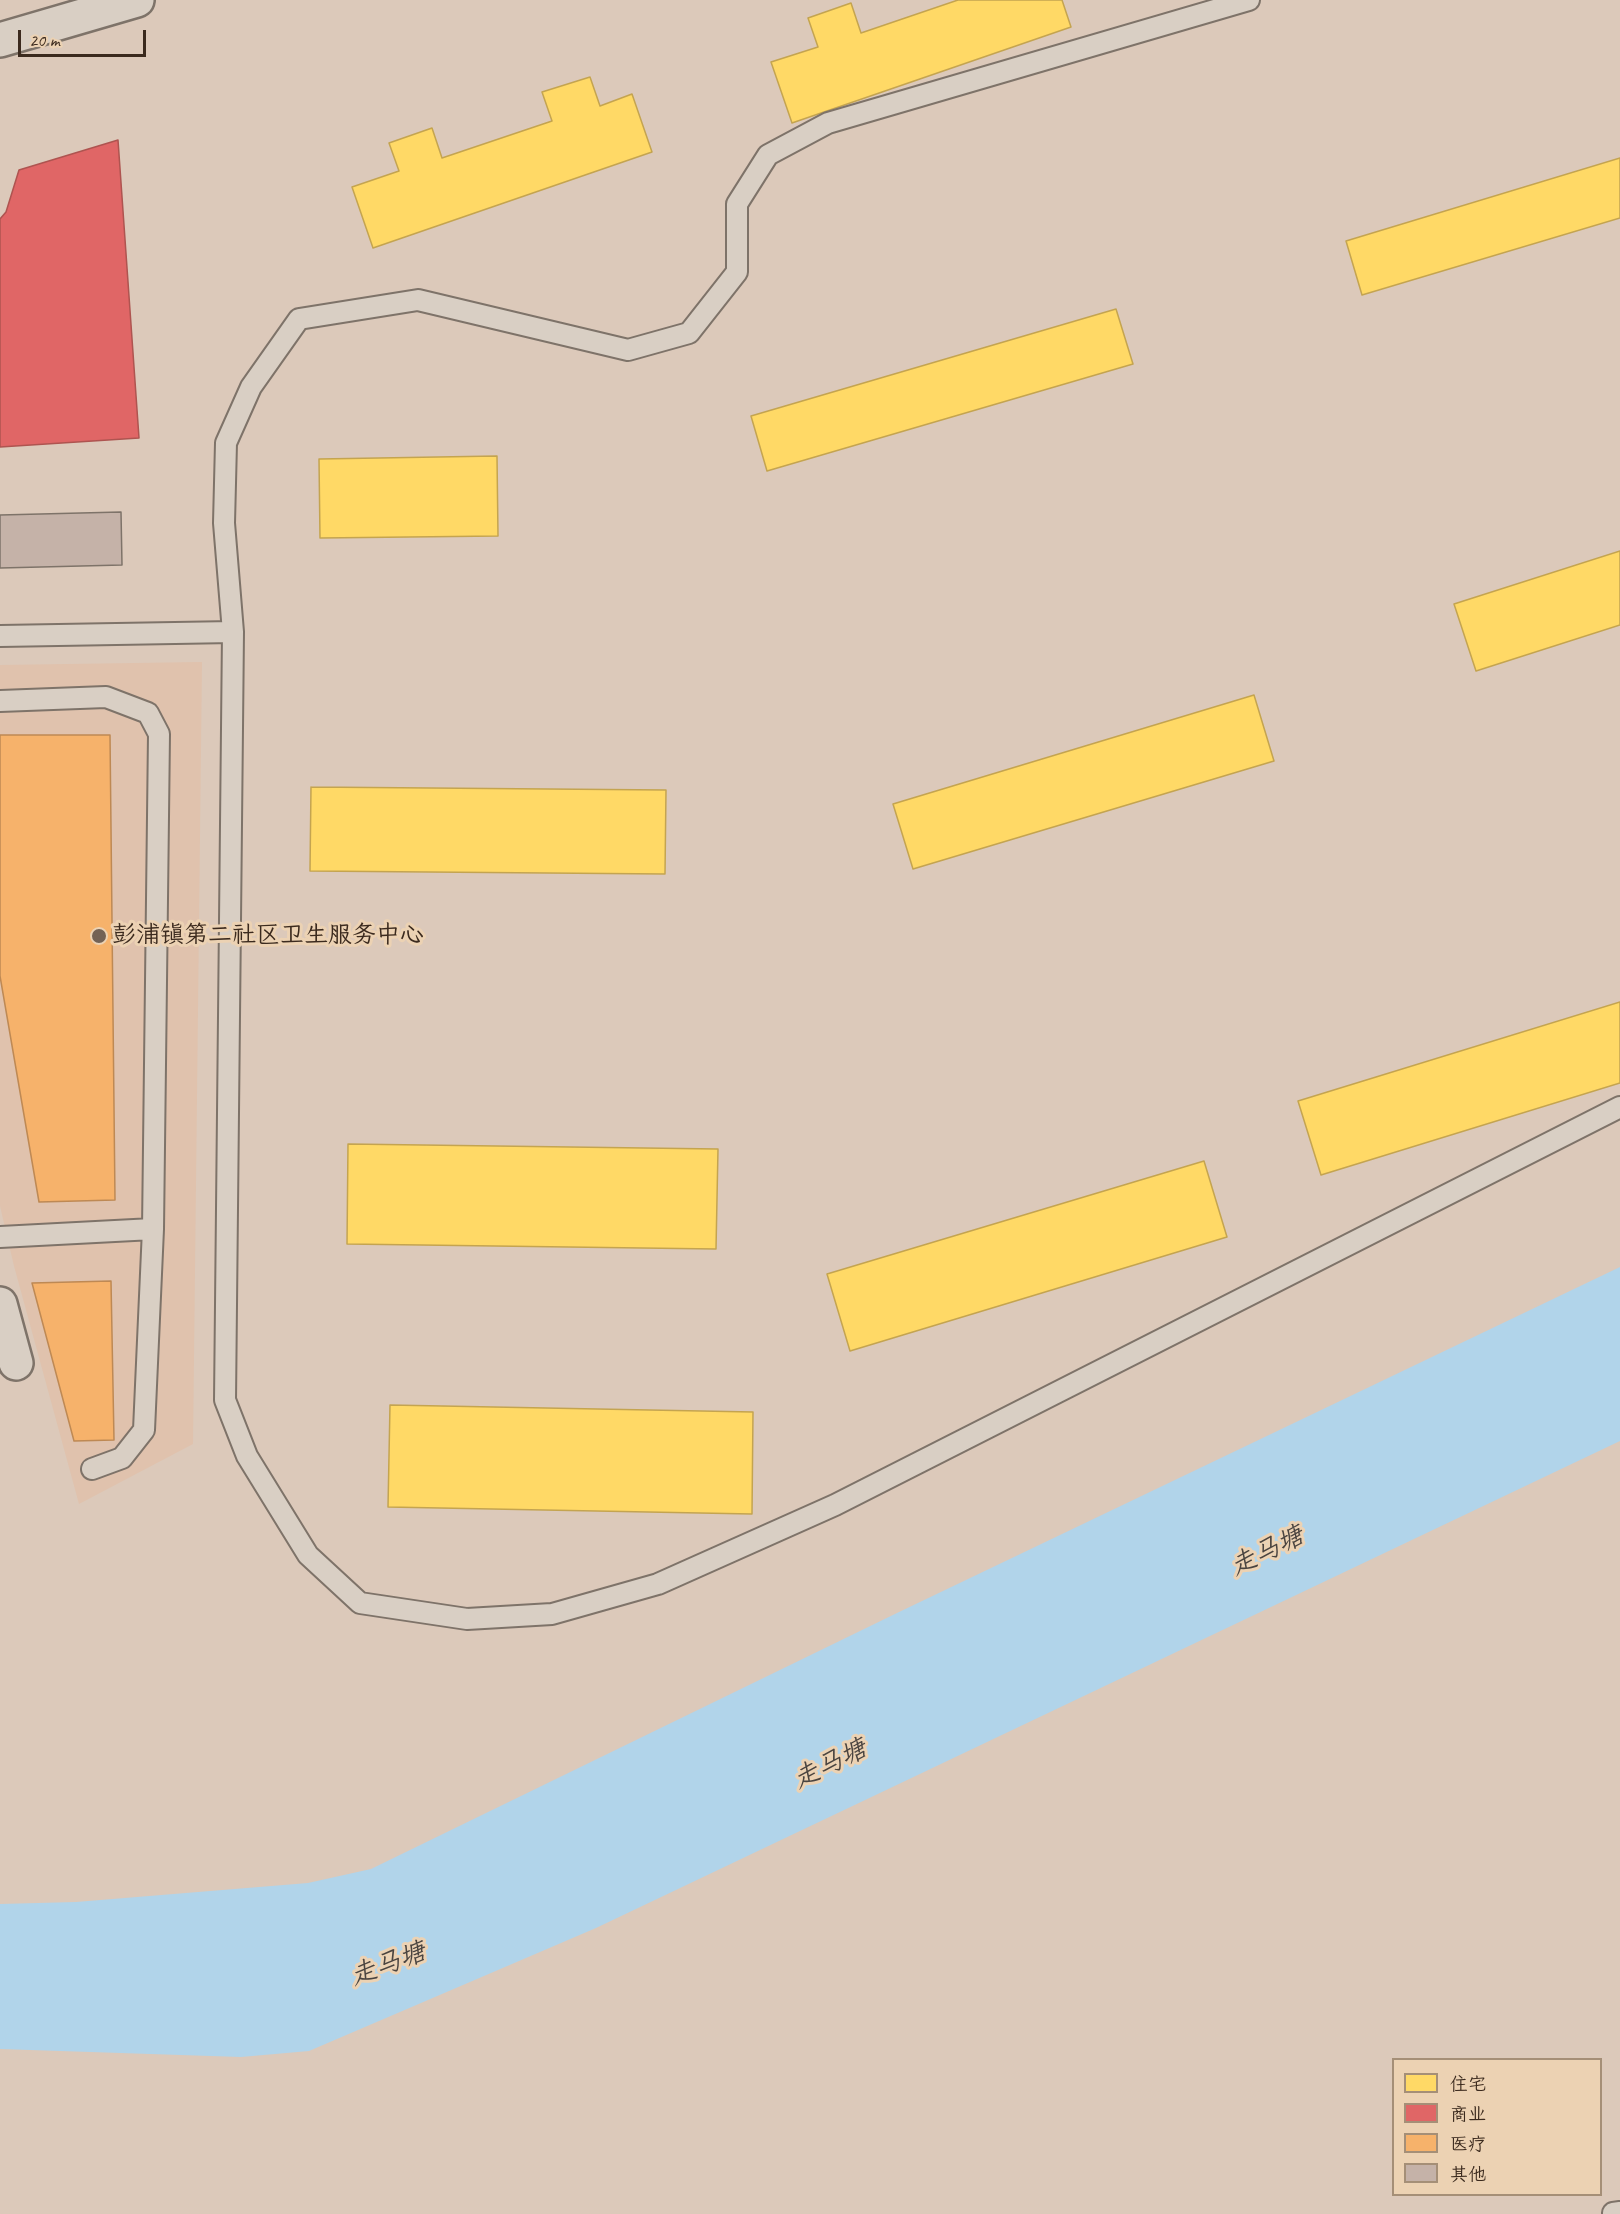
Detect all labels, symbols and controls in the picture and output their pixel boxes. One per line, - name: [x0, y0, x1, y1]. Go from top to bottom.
- scale bar: [21, 18, 148, 56]
- text: 20 m: [29, 29, 60, 51]
- place label: 彭浦镇第二社区卫生服务中心: [112, 922, 424, 950]
- marker: 彭浦镇第二社区卫生服务中心: [90, 927, 108, 945]
- water label: 走马塘: [1225, 1521, 1309, 1583]
- water label: 走马塘: [788, 1734, 872, 1796]
- water label: 走马塘: [346, 1937, 430, 1993]
- legend: [1392, 2058, 1602, 2196]
- text: 住宅: [1450, 2073, 1486, 2095]
- text: 商业: [1450, 2103, 1486, 2125]
- text: 医疗: [1450, 2133, 1486, 2155]
- text: 其他: [1450, 2163, 1486, 2185]

